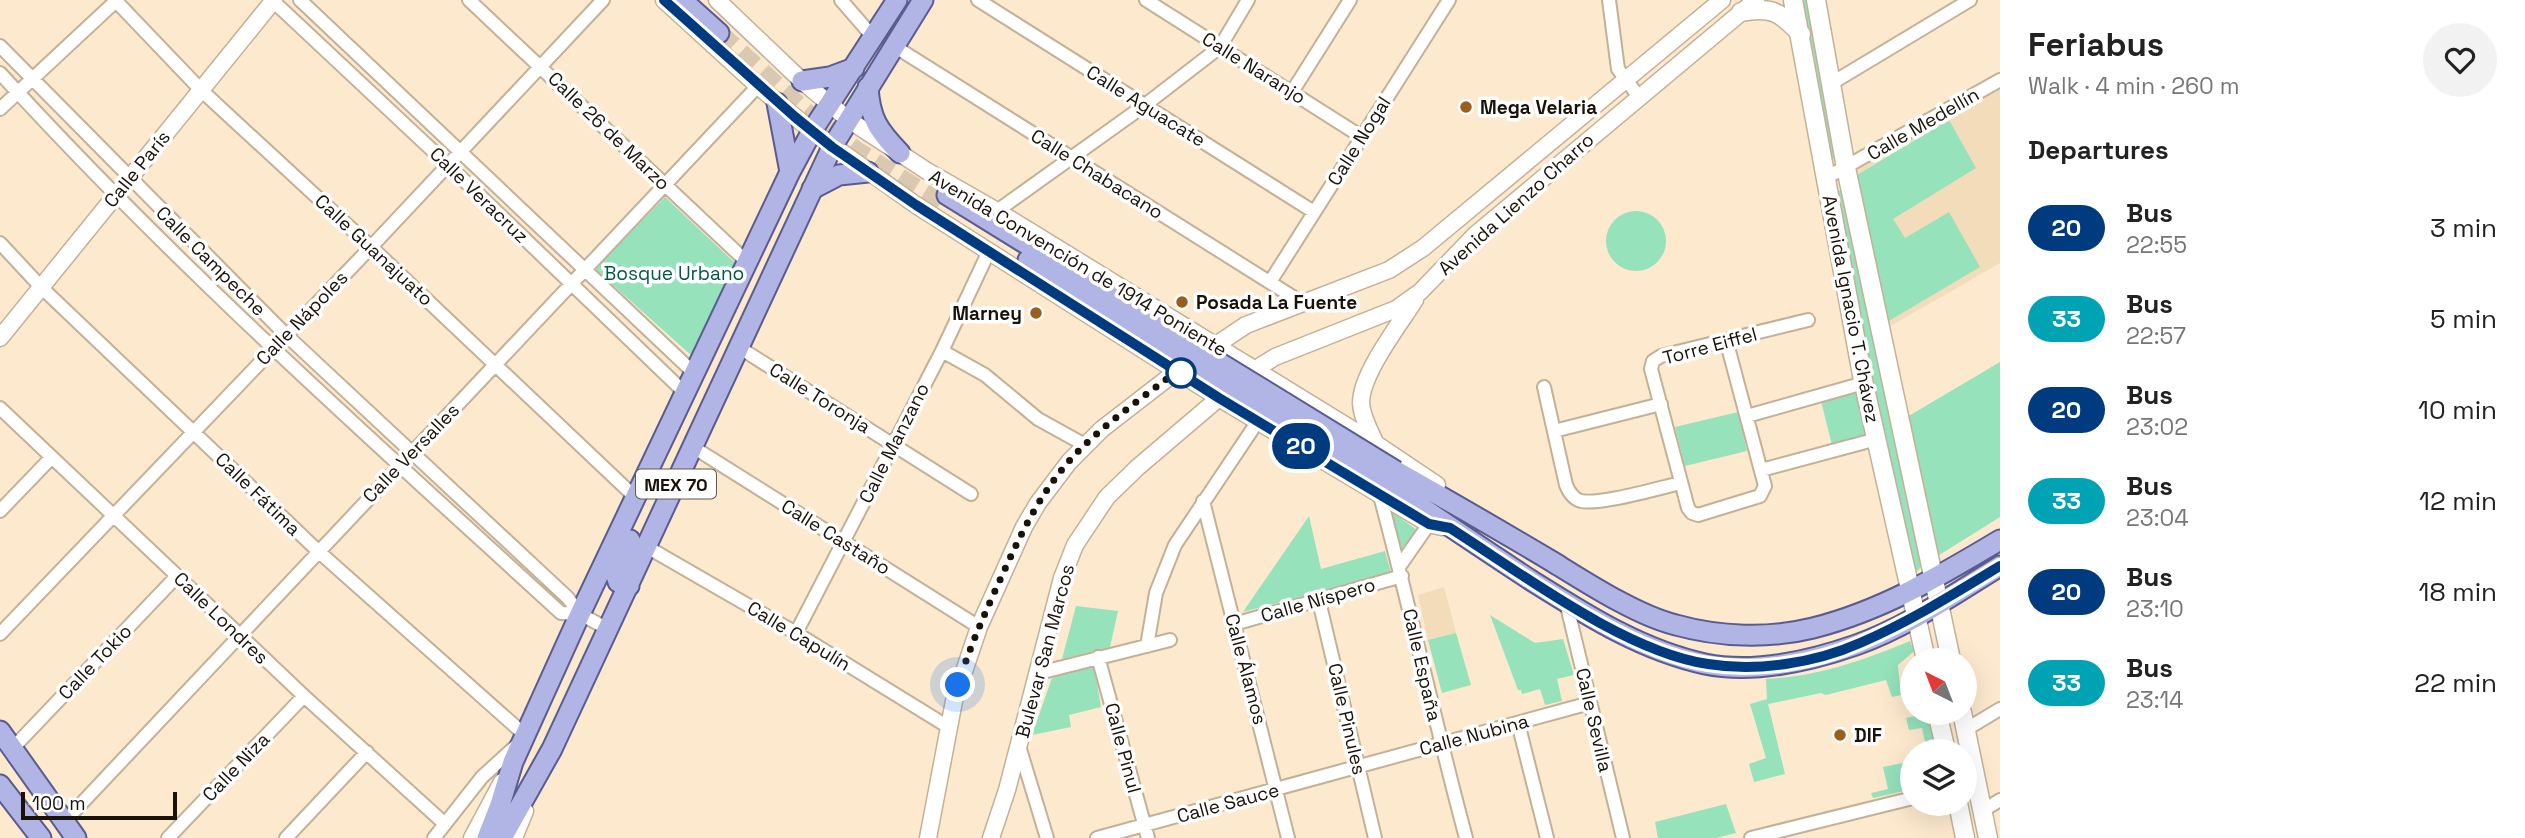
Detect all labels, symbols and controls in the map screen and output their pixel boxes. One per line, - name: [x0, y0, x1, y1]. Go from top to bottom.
- button: heart: [2423, 23, 2497, 97]
- text: Feriabus: [2028, 24, 2164, 66]
- street label: Calle Naranjo: [1197, 26, 1311, 110]
- street label: Calle Aguacate: [1082, 59, 1210, 153]
- street label: Calle 26 de Marzo: [543, 66, 675, 196]
- text: Walk · 4 min · 260 m: [2028, 71, 2240, 101]
- street label: Calle Medellín: [1862, 82, 1984, 166]
- street label: Calle Nogal: [1322, 92, 1396, 190]
- place label: Mega Velaria: [1480, 95, 1597, 120]
- marker: Mega Velaria: [1458, 99, 1474, 115]
- street label: Calle Chabacano: [1026, 123, 1168, 225]
- street label: Calle París: [98, 125, 176, 213]
- street label: Avenida Lienzo Charro: [1433, 127, 1599, 281]
- text: Departures: [2028, 133, 2169, 167]
- street label: Calle Veracruz: [424, 141, 534, 249]
- street label: Avenida Convención de 1914 Poniente: [924, 164, 1232, 362]
- street label: Calle Guanajuato: [310, 189, 438, 311]
- street label: Avenida Ignacio T. Chávez: [1817, 193, 1885, 425]
- text: Bus: [2126, 196, 2173, 230]
- street label: Calle Campeche: [151, 201, 271, 321]
- text: 3 min: [2430, 211, 2497, 245]
- text: 20: [2052, 212, 2081, 243]
- text: 22:55: [2126, 230, 2187, 260]
- park label: Bosque Urbano: [604, 261, 744, 286]
- street label: Calle Nápoles: [251, 265, 353, 371]
- text: Bus: [2126, 287, 2173, 321]
- place label: Posada La Fuente: [1196, 290, 1357, 315]
- marker: Posada La Fuente: [1174, 294, 1190, 310]
- place label: Marney: [952, 301, 1022, 326]
- text: 5 min: [2430, 302, 2497, 336]
- text: 33: [2052, 303, 2081, 334]
- marker: Marney: [1028, 305, 1044, 321]
- street label: Torre Eiffel: [1660, 321, 1760, 371]
- text: 22:57: [2126, 321, 2186, 351]
- street label: Calle Toronja: [765, 357, 875, 439]
- unlabelled marker: [1166, 358, 1196, 388]
- text: Bus: [2126, 378, 2173, 412]
- street label: Calle Manzano: [853, 379, 935, 507]
- text: 10 min: [2418, 393, 2497, 427]
- text: 20: [2052, 394, 2081, 425]
- street label: Calle Versalles: [357, 398, 465, 508]
- text: 23:02: [2126, 412, 2188, 442]
- line badge: 20: [1270, 423, 1332, 469]
- text: 20: [1286, 430, 1316, 461]
- street label: Calle Fátima: [210, 447, 306, 541]
- text: Bus: [2126, 469, 2173, 503]
- road number: MEX 70: [636, 470, 716, 498]
- text: 12 min: [2419, 484, 2497, 518]
- text: 33: [2052, 485, 2081, 516]
- street label: Calle Castaño: [777, 493, 895, 581]
- text: 23:04: [2126, 503, 2189, 533]
- text: Bus: [2126, 560, 2173, 594]
- street label: Bulevar San Marcos: [1010, 561, 1080, 741]
- street label: Calle Londres: [168, 566, 274, 670]
- street label: Calle Níspero: [1258, 572, 1378, 628]
- text: 18 min: [2419, 575, 2497, 609]
- text: 20: [2052, 576, 2081, 607]
- text: 23:10: [2126, 594, 2184, 624]
- street label: Calle Capulín: [743, 595, 855, 677]
- street label: Calle España: [1397, 606, 1447, 724]
- street label: Calle Álamos: [1219, 611, 1273, 727]
- street label: Calle Tokio: [53, 619, 137, 705]
- north arrow: [1900, 648, 1978, 724]
- map controls: [1900, 648, 1977, 816]
- text: Bus: [2126, 651, 2173, 685]
- street label: Calle Pinules: [1322, 661, 1372, 777]
- street label: Calle Sevilla: [1570, 665, 1618, 775]
- text: 22 min: [2414, 666, 2497, 700]
- your location: [940, 667, 975, 702]
- text: 33: [2052, 667, 2081, 698]
- text: 23:14: [2126, 685, 2184, 715]
- street label: Calle Pinul: [1099, 700, 1147, 796]
- street label: Calle Nubina: [1417, 708, 1532, 762]
- place label: DIF: [1854, 723, 1882, 748]
- street label: Calle Niza: [197, 727, 275, 807]
- marker: DIF: [1832, 727, 1848, 743]
- button: layers: [1900, 739, 1977, 816]
- street label: Calle Sauce: [1174, 777, 1282, 829]
- scale bar: [21, 789, 177, 821]
- text: 100 m: [32, 791, 86, 816]

